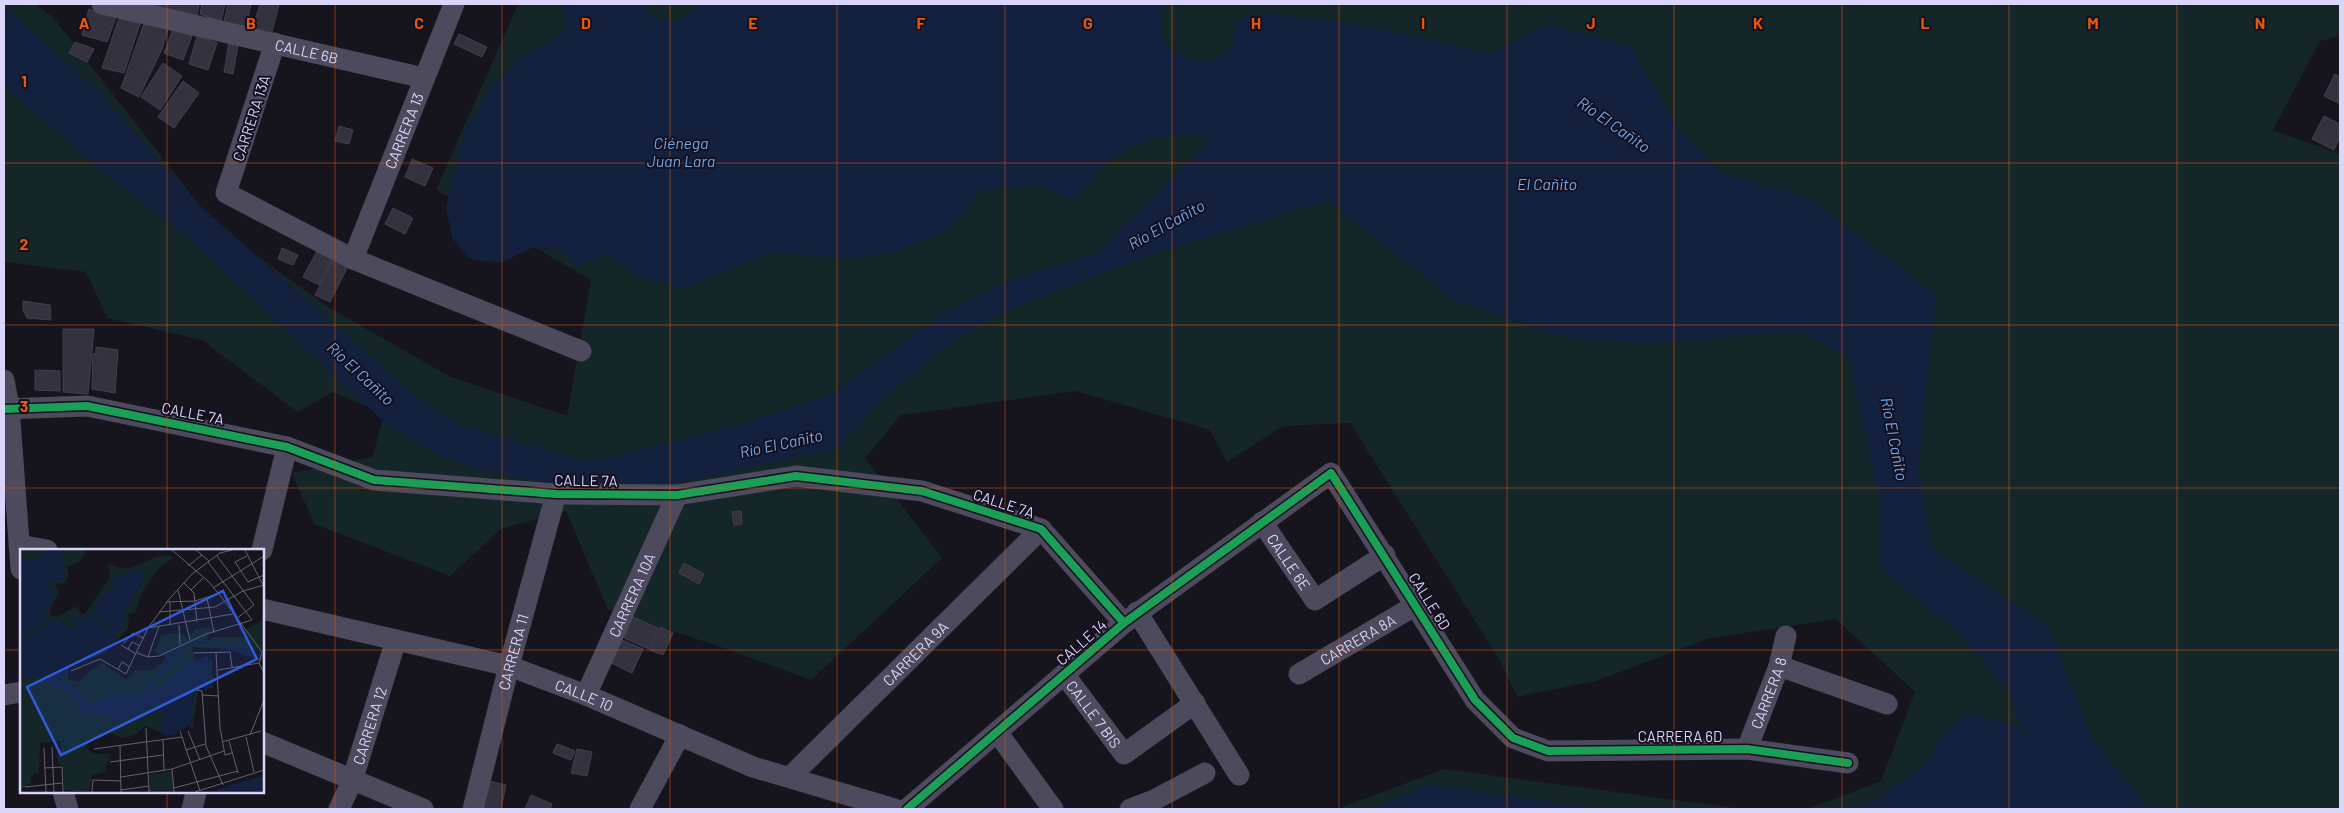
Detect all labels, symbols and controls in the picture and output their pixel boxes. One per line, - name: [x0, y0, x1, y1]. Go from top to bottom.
- text: A: [79, 13, 90, 32]
- text: B: [246, 13, 256, 32]
- text: C: [414, 13, 424, 32]
- text: D: [581, 13, 591, 32]
- text: E: [748, 13, 758, 32]
- text: F: [917, 13, 926, 32]
- text: G: [1083, 13, 1093, 32]
- text: H: [1251, 13, 1261, 32]
- text: I: [1421, 13, 1425, 32]
- text: J: [1586, 13, 1596, 32]
- text: K: [1753, 13, 1763, 32]
- text: L: [1920, 13, 1930, 32]
- text: M: [2087, 13, 2099, 32]
- text: N: [2255, 13, 2265, 32]
- street label: CALLE 6B: [273, 35, 340, 67]
- text: 1: [21, 71, 27, 90]
- street label: CARRERA 13A: [229, 73, 273, 163]
- street label: CARRERA 13: [381, 90, 427, 171]
- water label: Río El Cañito: [1574, 92, 1654, 156]
- water label: Ciénega Juan Lara: [647, 133, 715, 170]
- water label: El Cañito: [1517, 174, 1577, 193]
- water label: Río El Cañito: [1125, 195, 1207, 253]
- text: 2: [20, 234, 29, 253]
- water label: Río El Cañito: [324, 337, 398, 409]
- text: 3: [20, 396, 28, 415]
- water label: Río El Cañito: [1878, 396, 1912, 482]
- street label: CALLE 7A: [160, 398, 226, 428]
- water label: Río El Cañito: [738, 425, 824, 461]
- street label: CALLE 7A: [554, 470, 618, 490]
- street label: CALLE 7A: [971, 485, 1037, 521]
- street label: CALLE 6E: [1264, 530, 1314, 593]
- inset map: [20, 549, 264, 793]
- street label: CARRERA 10A: [605, 550, 658, 640]
- street label: CALLE 6D: [1405, 569, 1455, 633]
- street label: CARRERA 8A: [1317, 610, 1399, 669]
- street label: CARRERA 11: [494, 612, 532, 692]
- street label: CALLE 14: [1052, 615, 1110, 669]
- street label: CARRERA 9A: [879, 617, 952, 689]
- street label: CARRERA 8: [1747, 655, 1790, 731]
- street label: CALLE 10: [553, 675, 616, 715]
- street label: CALLE 7 BIS: [1063, 677, 1125, 751]
- street label: CARRERA 12: [349, 684, 390, 767]
- street label: CARRERA 6D: [1638, 727, 1722, 745]

